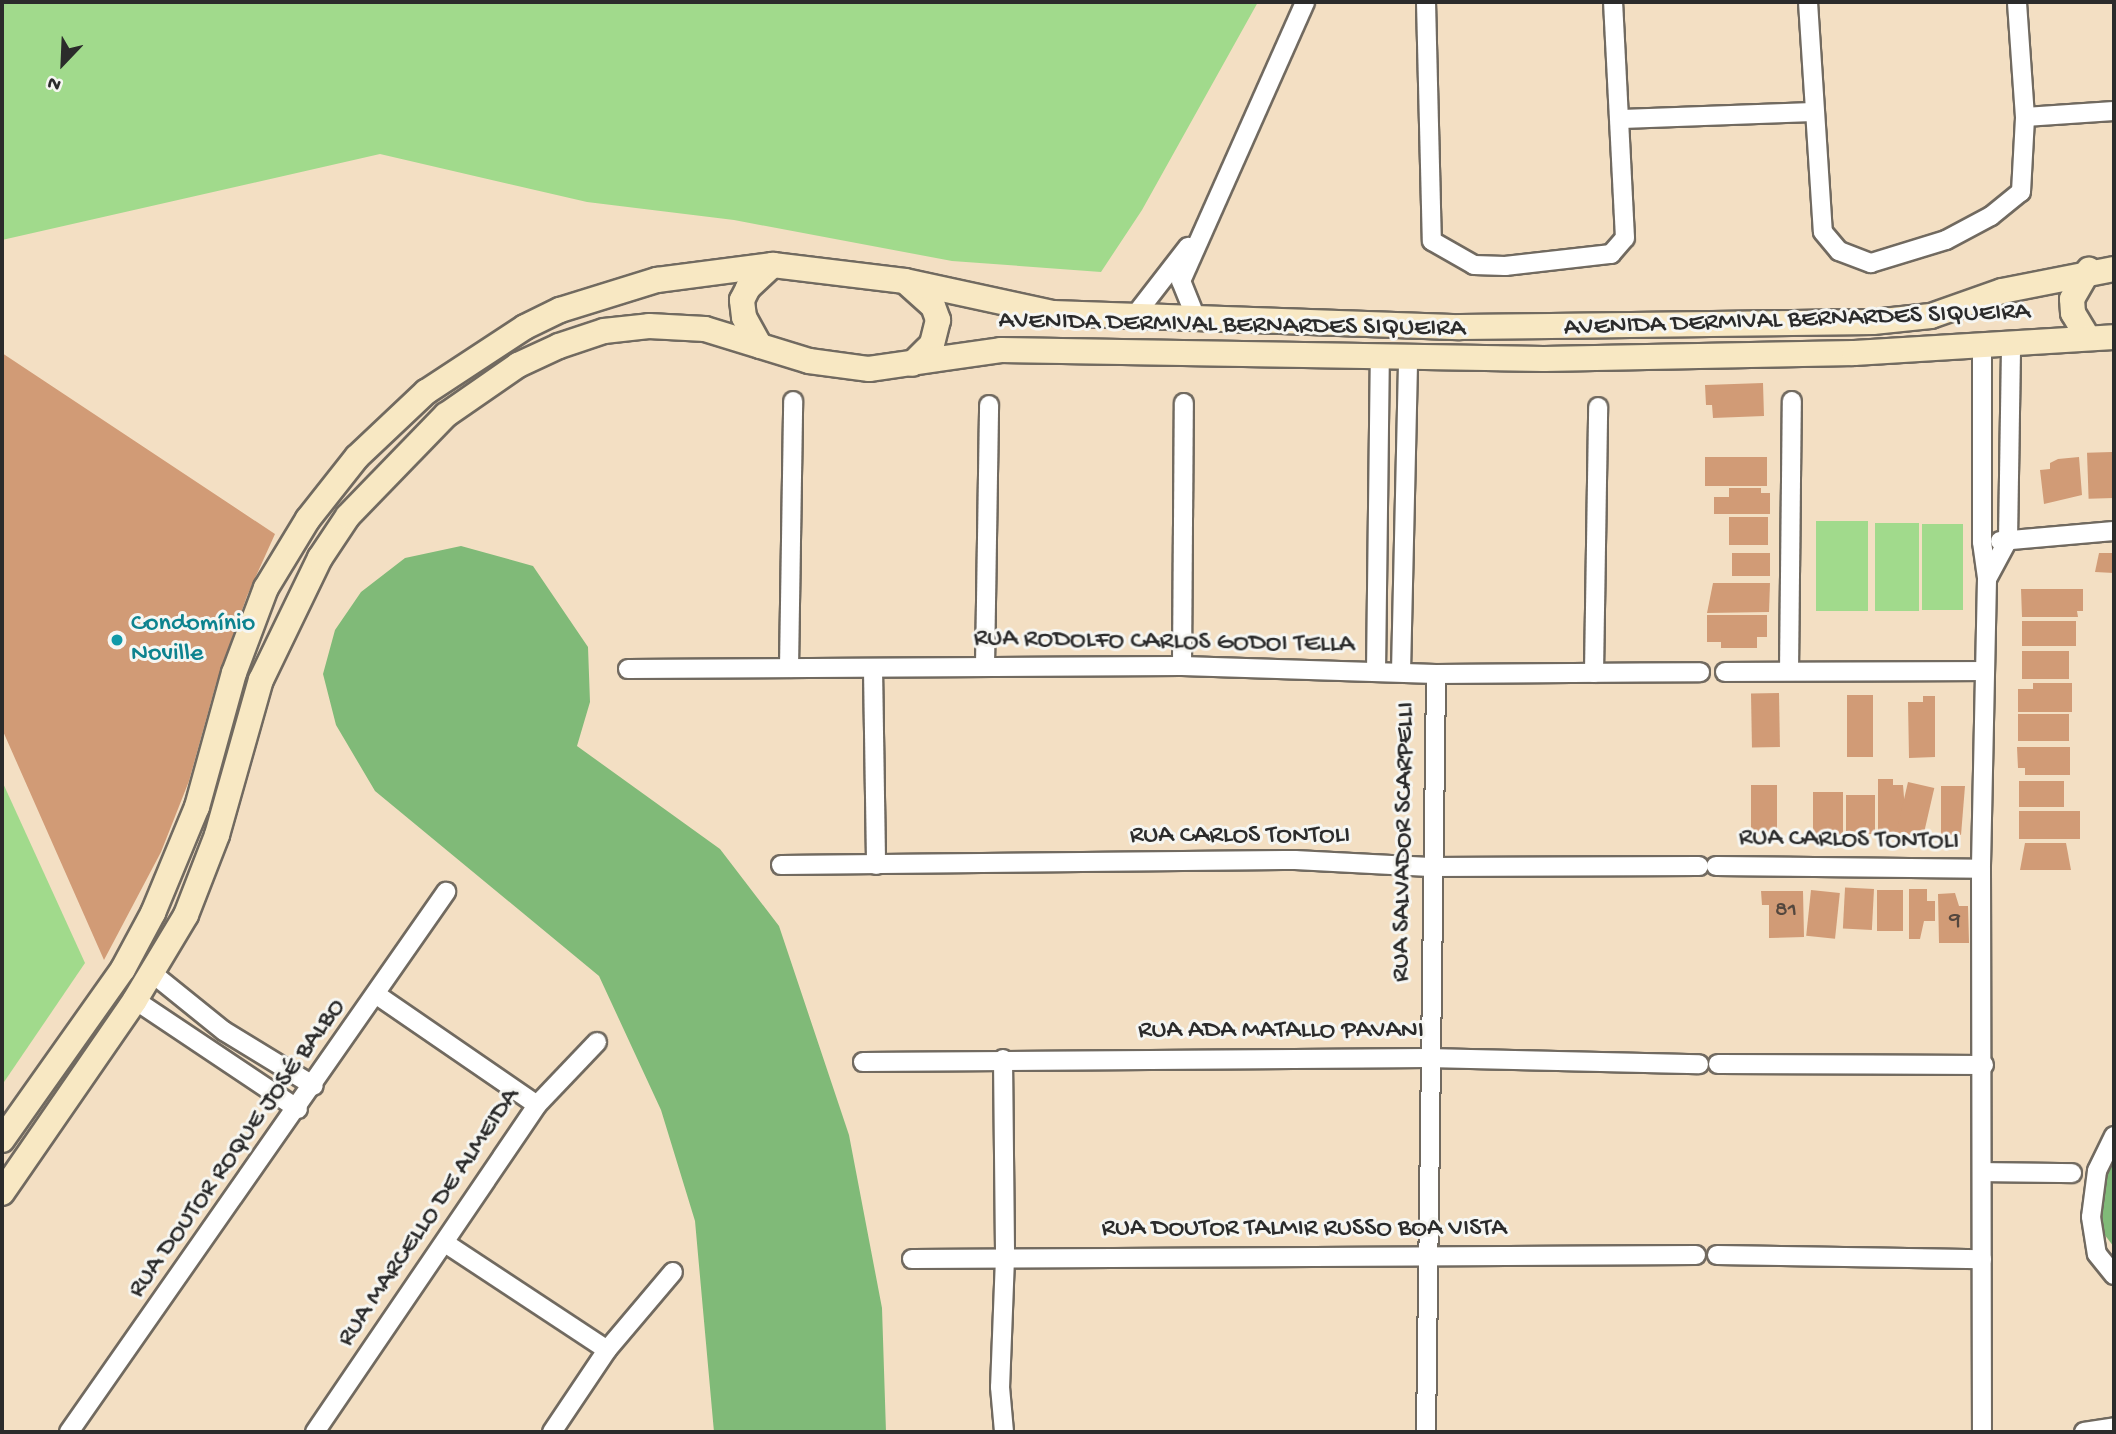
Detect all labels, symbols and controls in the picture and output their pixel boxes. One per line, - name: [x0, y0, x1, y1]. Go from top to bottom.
- north arrow: [28, 28, 98, 98]
- text: N: [44, 70, 65, 96]
- street label: AVENIDA DERMIVAL BERNARDES SIQUEIRA: [1563, 297, 2031, 345]
- street label: AVENIDA DERMIVAL BERNARDES SIQUEIRA: [998, 306, 1466, 346]
- place label: Condomínio Noville: [131, 609, 255, 670]
- street label: RUA RODOLFO CARLOS GODOI TELLA: [973, 624, 1355, 662]
- marker: Condomínio Noville: [109, 632, 125, 648]
- street label: RUA SALVADOR SCARPELLI: [1387, 702, 1423, 982]
- street label: RUA CARLOS TONTOLI: [1130, 821, 1350, 853]
- street label: RUA CARLOS TONTOLI: [1738, 823, 1960, 859]
- house number: 81: [1775, 897, 1797, 925]
- house number: 9: [1949, 907, 1961, 935]
- street label: RUA DOUTOR ROQUE JOSÉ BALBO: [122, 993, 354, 1305]
- street label: RUA ADA MATALLO PAVANI: [1138, 1016, 1424, 1048]
- street label: RUA MARCELLO DE ALMEIDA: [332, 1083, 528, 1353]
- street label: RUA DOUTOR TALMIR RUSSO BOA VISTA: [1101, 1214, 1507, 1246]

